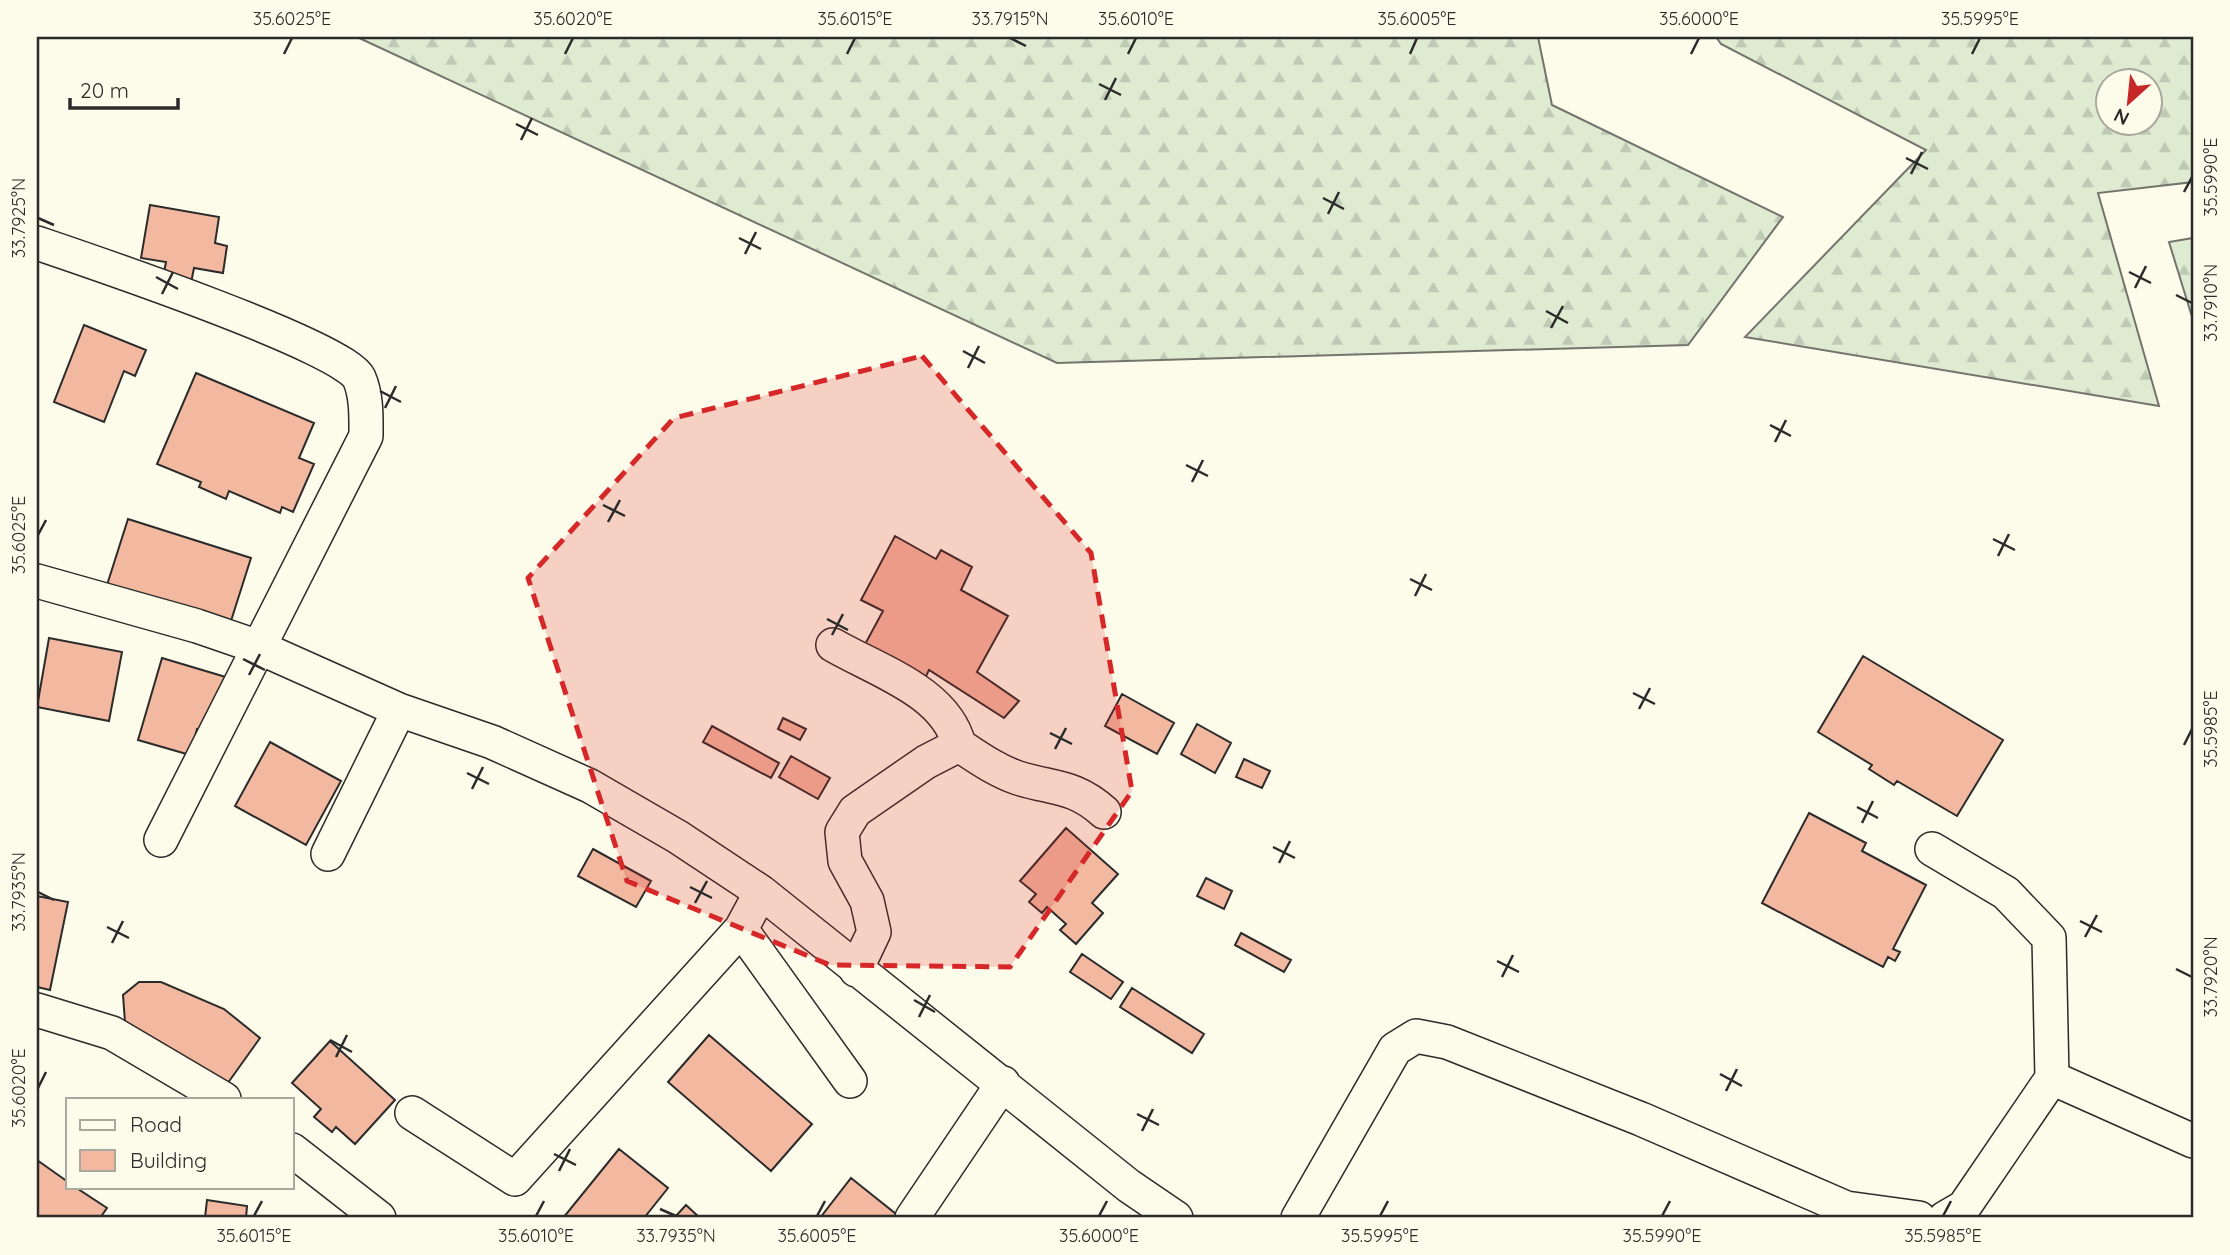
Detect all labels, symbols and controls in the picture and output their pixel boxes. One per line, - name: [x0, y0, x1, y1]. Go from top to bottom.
- text: 35.6025°E: [253, 7, 331, 30]
- text: 35.6020°E: [533, 7, 613, 30]
- text: 35.6015°E: [817, 7, 893, 30]
- text: 33.7915°N: [971, 7, 1049, 30]
- text: 35.6010°E: [1098, 7, 1174, 30]
- text: 35.6005°E: [1377, 7, 1457, 30]
- text: 35.6000°E: [1659, 7, 1739, 30]
- text: 35.5995°E: [1941, 7, 2019, 30]
- scale bar: [70, 66, 178, 110]
- north arrow: [2094, 66, 2164, 136]
- text: 20 m: [80, 77, 129, 103]
- text: N: [2110, 103, 2133, 131]
- text: 35.5990°E: [2199, 138, 2222, 216]
- text: 33.7925°N: [7, 178, 30, 258]
- text: 33.7910°N: [2199, 264, 2222, 342]
- text: 35.6025°E: [7, 496, 30, 574]
- text: 35.5985°E: [2199, 690, 2222, 768]
- text: 33.7935°N: [7, 852, 30, 932]
- text: 33.7920°N: [2199, 936, 2222, 1018]
- text: 35.6020°E: [7, 1048, 30, 1128]
- legend: [66, 1098, 294, 1188]
- text: Road: [130, 1111, 182, 1137]
- text: Building: [130, 1147, 207, 1173]
- text: 35.6015°E: [216, 1224, 292, 1247]
- text: 35.6010°E: [498, 1224, 574, 1247]
- text: 33.7935°N: [636, 1224, 716, 1247]
- text: 35.6005°E: [777, 1224, 857, 1247]
- text: 35.6000°E: [1059, 1224, 1139, 1247]
- text: 35.5995°E: [1341, 1224, 1419, 1247]
- text: 35.5990°E: [1623, 1224, 1701, 1247]
- text: 35.5985°E: [1904, 1224, 1982, 1247]

